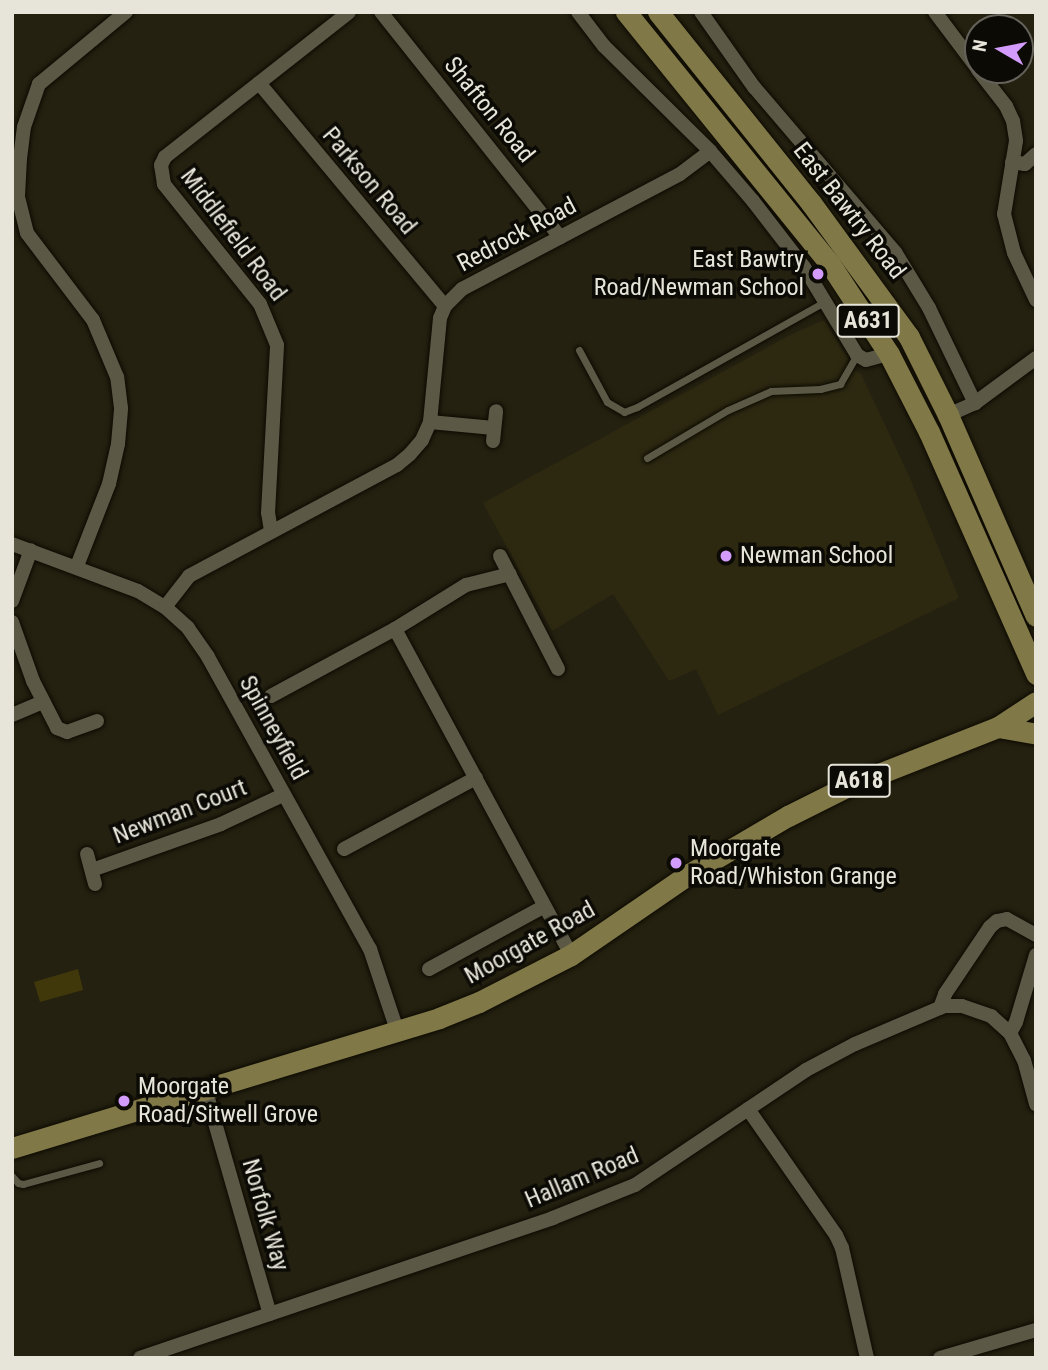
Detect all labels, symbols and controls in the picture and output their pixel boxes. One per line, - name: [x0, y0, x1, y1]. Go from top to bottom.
- north arrow: [964, 14, 1034, 84]
- text: N: [967, 38, 992, 53]
- street label: Shafton Road: [438, 51, 540, 169]
- street label: Parkson Road: [316, 122, 422, 240]
- street label: East Bawtry Road: [787, 137, 911, 285]
- street label: Middlefield Road: [174, 163, 292, 307]
- street label: Redrock Road: [453, 192, 581, 278]
- place label: East Bawtry Road/Newman School: [594, 246, 804, 302]
- marker: East Bawtry Road/Newman School: [810, 266, 826, 282]
- road number: A631: [836, 302, 900, 340]
- place label: Newman School: [740, 542, 893, 570]
- marker: Newman School: [718, 548, 734, 564]
- street label: Spinneyfield: [233, 671, 313, 785]
- road number: A618: [828, 762, 890, 800]
- street label: Newman Court: [109, 773, 251, 851]
- place label: Moorgate Road/Whiston Grange: [690, 835, 897, 891]
- marker: Moorgate Road/Whiston Grange: [668, 855, 684, 871]
- street label: Moorgate Road: [460, 895, 600, 991]
- place label: Moorgate Road/Sitwell Grove: [138, 1073, 318, 1129]
- marker: Moorgate Road/Sitwell Grove: [116, 1093, 132, 1109]
- street label: Hallam Road: [521, 1141, 643, 1215]
- street label: Norfolk Way: [235, 1156, 295, 1274]

